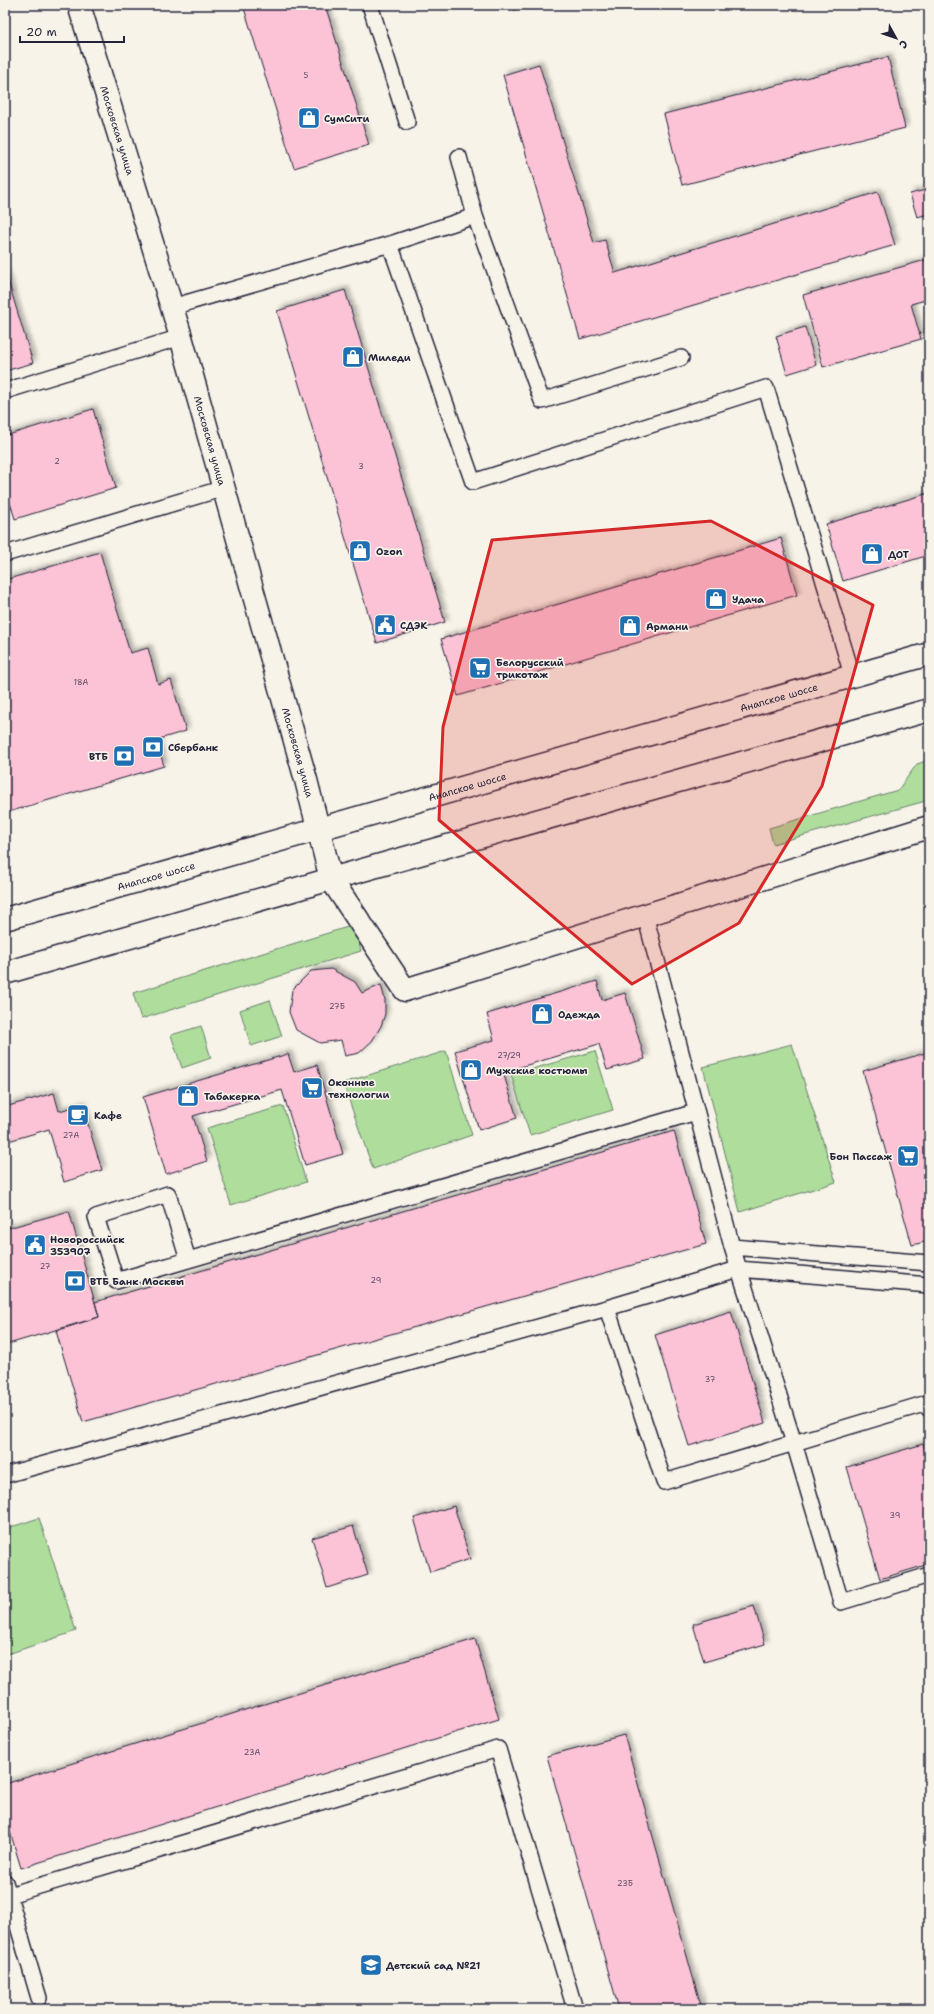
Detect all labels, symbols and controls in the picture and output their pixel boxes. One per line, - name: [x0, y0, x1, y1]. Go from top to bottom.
- scale bar: [20, 18, 124, 44]
- north arrow: [876, 18, 916, 58]
- text: 20 m: [26, 24, 57, 40]
- text: С: [895, 37, 911, 52]
- house number: 5: [304, 70, 309, 81]
- street label: Московская улица: [98, 84, 138, 177]
- shop icon: СумСити: [296, 105, 322, 131]
- place label: СумСити: [324, 112, 369, 125]
- shop icon: Миледи: [340, 344, 366, 370]
- place label: Миледи: [368, 351, 411, 364]
- street label: Московская улица: [191, 394, 229, 488]
- house number: 2: [54, 456, 60, 467]
- house number: 3: [358, 461, 364, 472]
- shop icon: Ozon: [347, 538, 373, 564]
- shop icon: ДОТ: [859, 541, 885, 567]
- place label: Ozon: [376, 545, 403, 558]
- place label: ДОТ: [888, 548, 910, 561]
- shop icon: Удача: [703, 586, 729, 612]
- place label: Удача: [732, 593, 764, 606]
- public building icon: СДЭК: [372, 612, 398, 638]
- shop icon: Армани: [617, 613, 643, 639]
- place label: СДЭК: [400, 619, 427, 632]
- place label: Армани: [646, 620, 688, 633]
- supermarket icon: Белорусский трикотаж: [467, 655, 493, 681]
- place label: Белорусский трикотаж: [496, 656, 564, 681]
- house number: 18А: [74, 677, 89, 688]
- street label: Анапское шоссе: [738, 680, 820, 714]
- street label: Московская улица: [279, 706, 317, 799]
- bank icon: Сбербанк: [140, 734, 166, 760]
- place label: Сбербанк: [168, 741, 219, 754]
- bank icon: ВТБ: [111, 743, 137, 769]
- place label: ВТБ: [89, 750, 108, 763]
- street label: Анапское шоссе: [427, 769, 508, 804]
- street label: Анапское шоссе: [116, 858, 197, 893]
- house number: 27Б: [329, 1001, 345, 1012]
- shop icon: Одежда: [529, 1001, 555, 1027]
- place label: Одежда: [558, 1008, 600, 1021]
- house number: 27/29: [497, 1050, 521, 1061]
- shop icon: Мужские костюмы: [458, 1057, 484, 1083]
- place label: Мужские костюмы: [486, 1064, 587, 1077]
- supermarket icon: Оконные технологии: [299, 1075, 325, 1101]
- place label: Оконные технологии: [328, 1076, 389, 1101]
- shop icon: Табакерка: [175, 1083, 201, 1109]
- place label: Табакерка: [204, 1090, 260, 1103]
- cafe icon: Кафе: [65, 1102, 91, 1128]
- place label: Кафе: [94, 1109, 122, 1122]
- house number: 27А: [63, 1130, 79, 1141]
- supermarket icon: Бон Пассаж: [895, 1143, 921, 1169]
- place label: Бон Пассаж: [829, 1150, 893, 1163]
- public building icon: Новороссийск 353907: [22, 1232, 48, 1258]
- place label: Новороссийск 353907: [50, 1233, 125, 1258]
- house number: 27: [40, 1261, 51, 1272]
- bank icon: ВТБ Банк Москвы: [62, 1268, 88, 1294]
- place label: ВТБ Банк Москвы: [90, 1275, 184, 1288]
- house number: 29: [371, 1275, 381, 1286]
- house number: 37: [705, 1374, 716, 1385]
- house number: 39: [890, 1510, 900, 1521]
- house number: 23А: [244, 1747, 260, 1758]
- house number: 23Б: [617, 1878, 633, 1889]
- school or university icon: Детский сад №21: [358, 1952, 384, 1978]
- place label: Детский сад №21: [386, 1959, 481, 1972]

